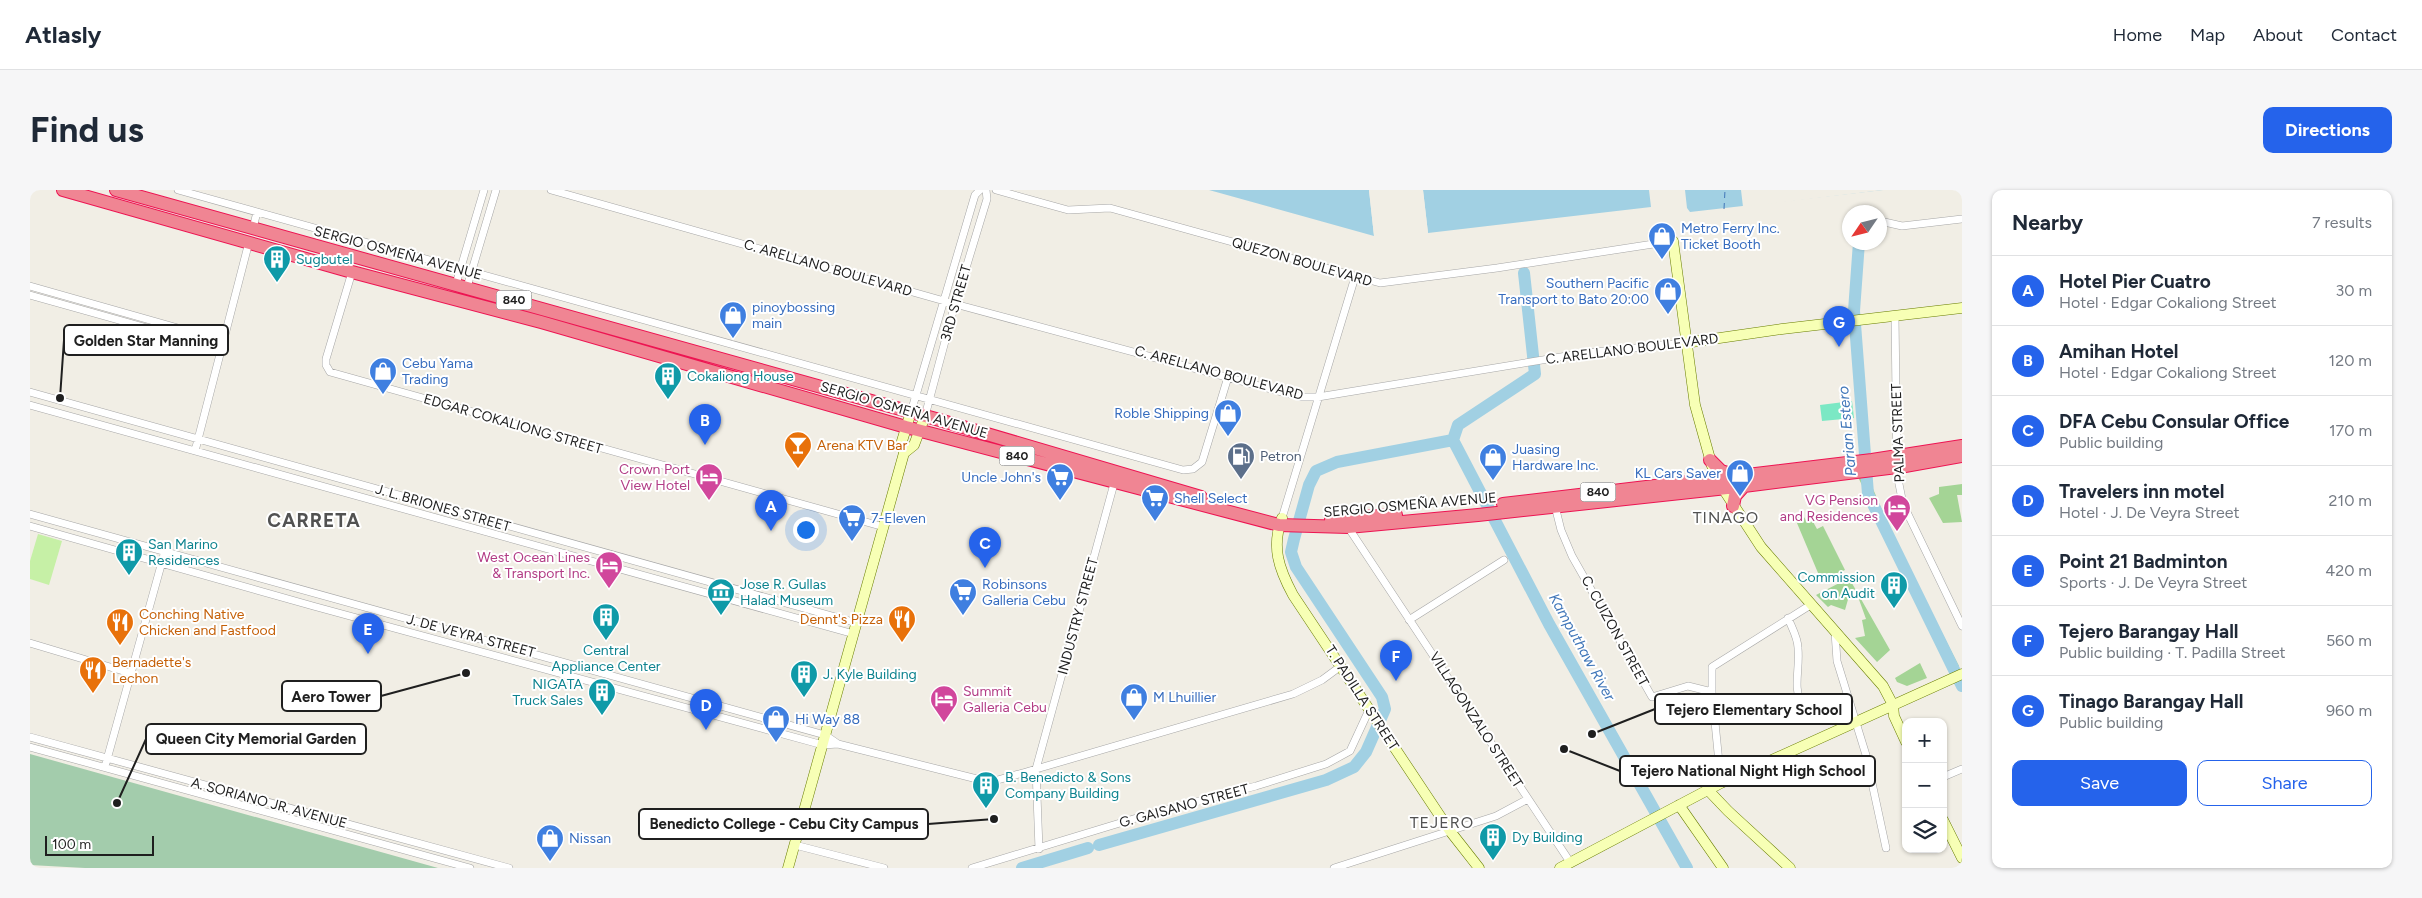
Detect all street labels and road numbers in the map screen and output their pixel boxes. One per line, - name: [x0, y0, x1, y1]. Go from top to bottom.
- street label: SERGIO OSMEÑA AVENUE: [312, 222, 484, 284]
- street label: QUEZON BOULEVARD: [1230, 234, 1374, 290]
- street label: C. ARELLANO BOULEVARD: [742, 236, 914, 300]
- street label: 3RD STREET: [937, 262, 975, 343]
- road number: 840: [496, 290, 532, 310]
- street label: C. ARELLANO BOULEVARD: [1545, 330, 1719, 368]
- street label: C. ARELLANO BOULEVARD: [1133, 342, 1305, 404]
- street label: SERGIO OSMEÑA AVENUE: [818, 378, 990, 442]
- street label: PALMA STREET: [1888, 383, 1908, 483]
- street label: EDGAR COKALIONG STREET: [422, 390, 605, 458]
- road number: 840: [1000, 446, 1034, 466]
- street label: J. L. BRIONES STREET: [373, 481, 513, 536]
- road number: 840: [1580, 482, 1616, 502]
- street label: SERGIO OSMEÑA AVENUE: [1323, 489, 1497, 521]
- street label: INDUSTRY STREET: [1054, 555, 1102, 676]
- street label: C. CUIZON STREET: [1578, 573, 1653, 689]
- street label: J. DE VEYRA STREET: [405, 611, 537, 661]
- street label: T. PADILLA STREET: [1322, 642, 1402, 754]
- street label: VILLAGONZALO STREET: [1426, 649, 1526, 791]
- street label: A. SORIANO JR. AVENUE: [189, 774, 349, 832]
- street label: G. GAISANO STREET: [1117, 780, 1251, 831]

